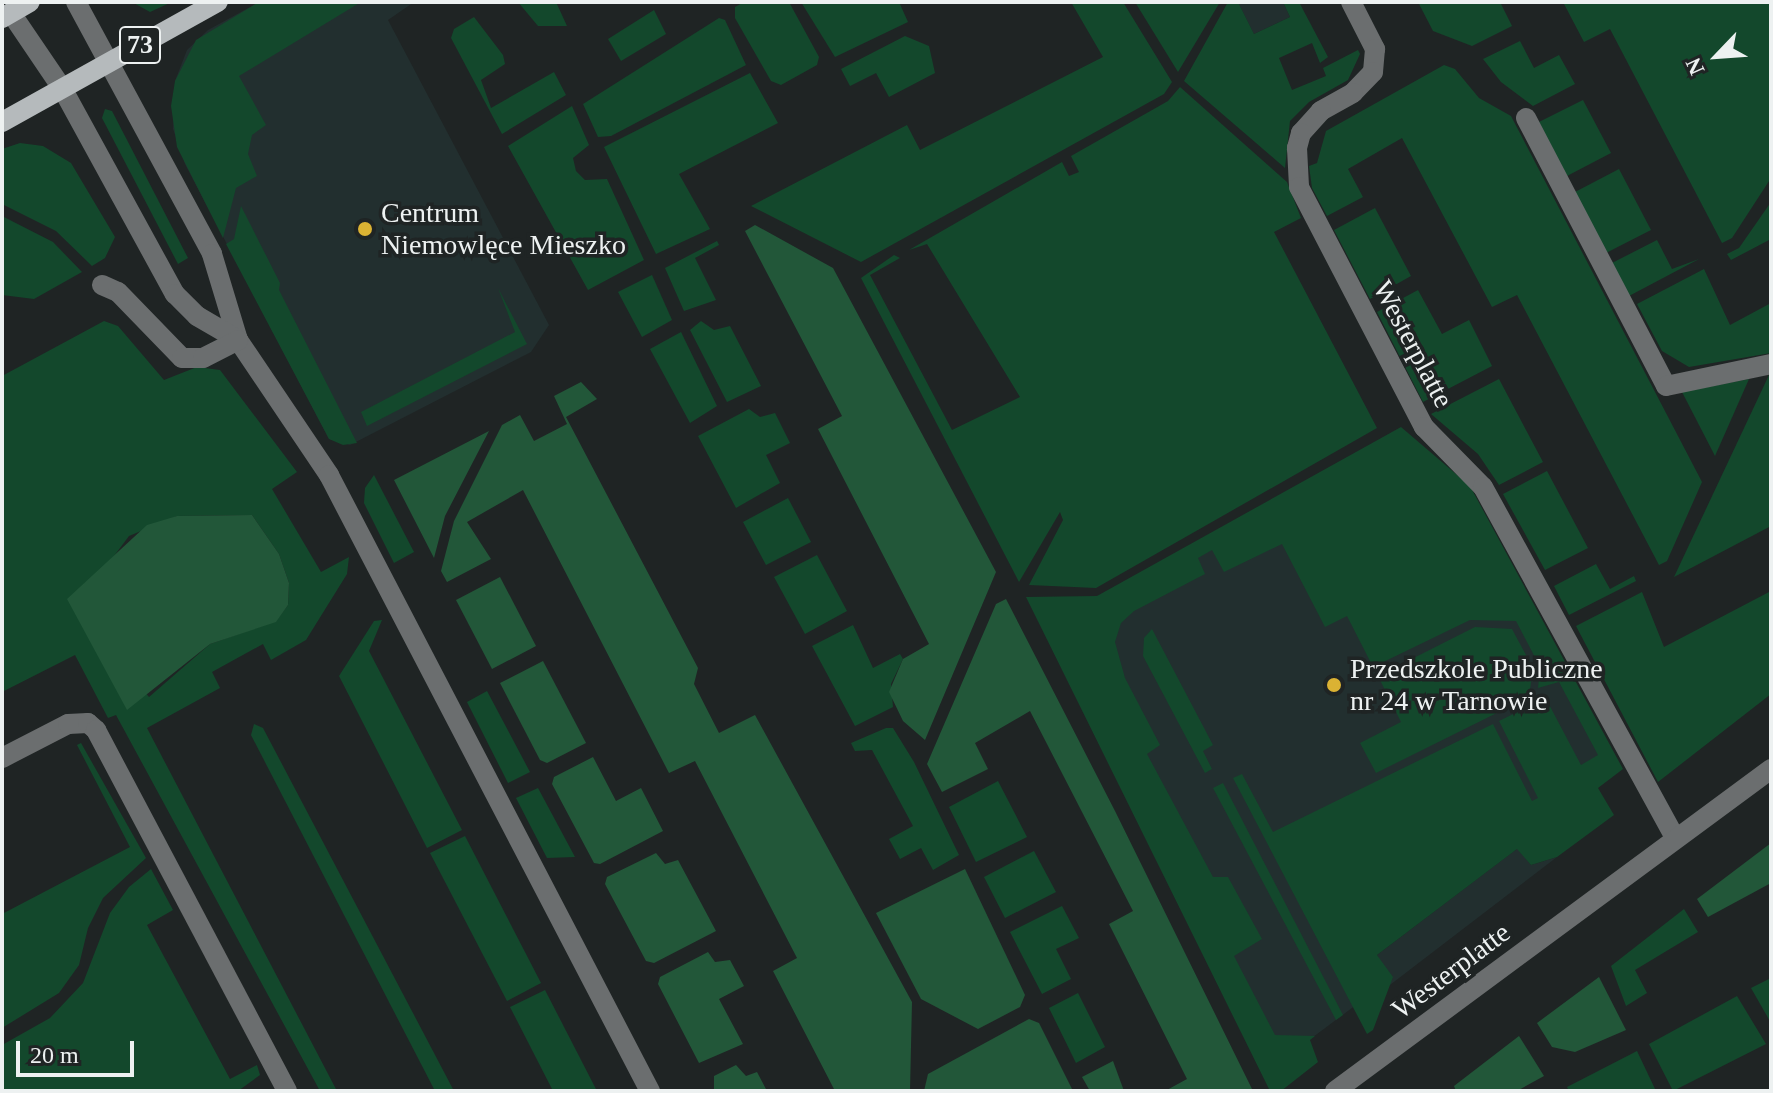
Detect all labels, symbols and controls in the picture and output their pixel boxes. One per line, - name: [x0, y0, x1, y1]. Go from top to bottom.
- north arrow: [1677, 16, 1757, 96]
- road number: 73: [118, 23, 162, 67]
- text: N: [1680, 54, 1709, 79]
- place label: Centrum Niemowlęce Mieszko: [381, 196, 626, 262]
- marker: Centrum Niemowlęce Mieszko: [356, 220, 374, 238]
- street label: Westerplatte: [1365, 275, 1461, 413]
- place label: Przedszkole Publiczne nr 24 w Tarnowie: [1350, 652, 1603, 718]
- marker: Przedszkole Publiczne nr 24 w Tarnowie: [1325, 676, 1343, 694]
- street label: Westerplatte: [1385, 916, 1517, 1026]
- scale bar: [20, 1025, 138, 1075]
- text: 20 m: [30, 1042, 79, 1068]

